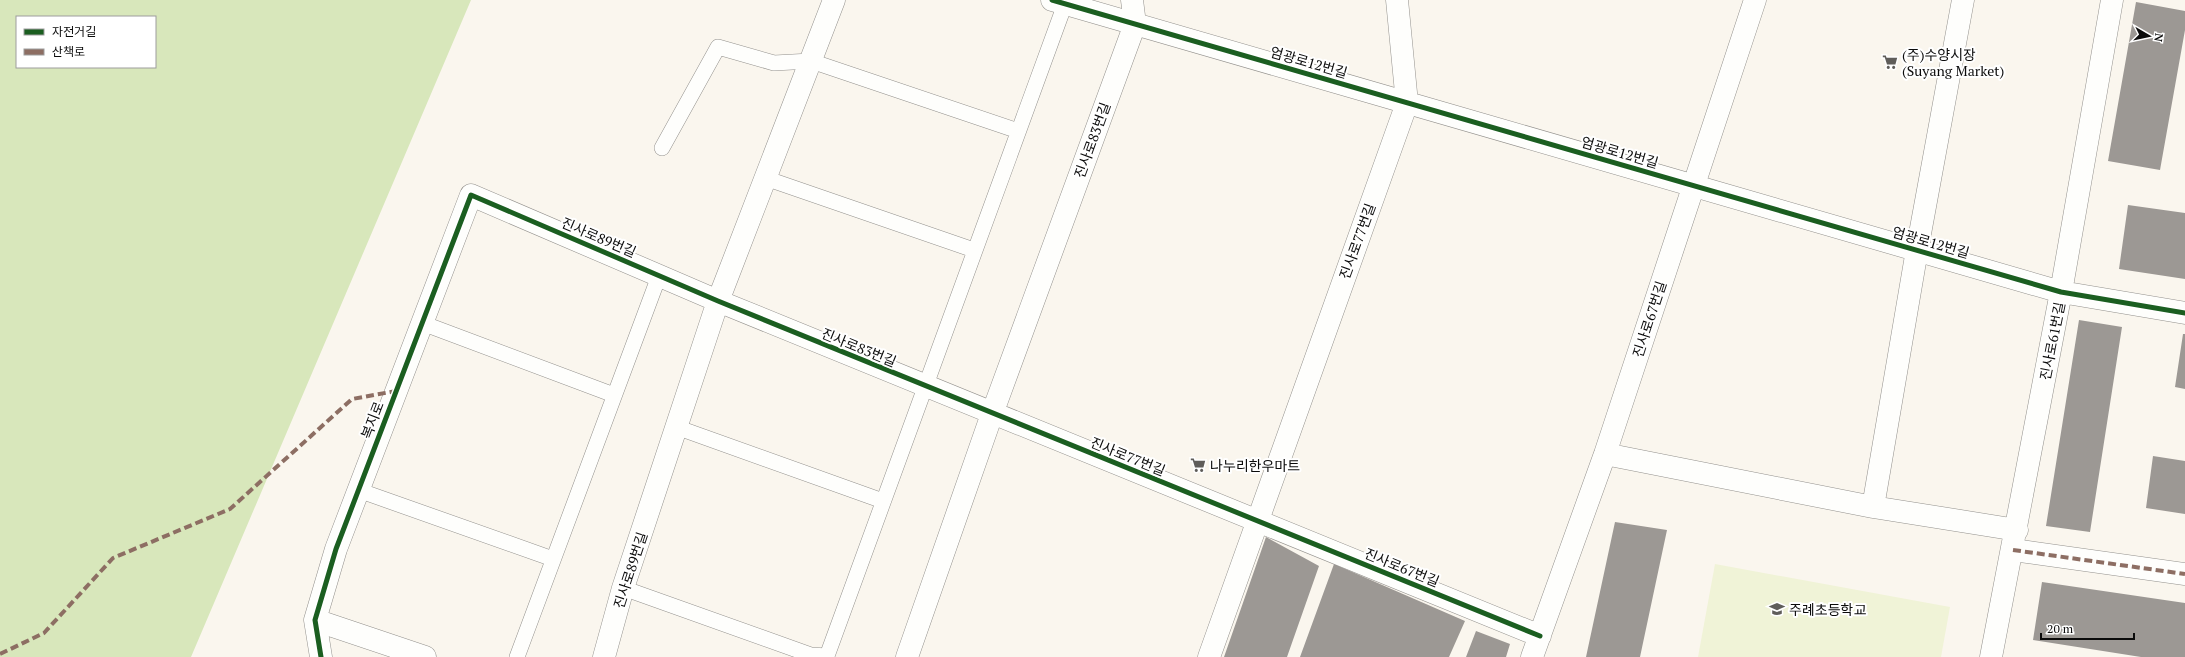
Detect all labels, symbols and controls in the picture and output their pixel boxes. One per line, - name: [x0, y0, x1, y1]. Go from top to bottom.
- legend: [16, 16, 156, 68]
- north arrow: [2129, 16, 2169, 56]
- text: 자전거길: [52, 24, 96, 39]
- text: N: [2151, 32, 2166, 43]
- street label: 엄광로12번길: [1268, 42, 1350, 82]
- text: 산책로: [52, 44, 85, 59]
- place label: (주)수양시장 (Suyang Market): [1902, 45, 2004, 80]
- supermarket icon: (주)수양시장 (Suyang Market): [1881, 53, 1899, 71]
- street label: 진사로83번길: [1070, 99, 1114, 181]
- street label: 엄광로12번길: [1579, 132, 1661, 172]
- street label: 진사로77번길: [1335, 200, 1379, 282]
- street label: 진사로89번길: [559, 213, 639, 261]
- street label: 엄광로12번길: [1890, 222, 1972, 262]
- street label: 진사로67번길: [1628, 278, 1670, 360]
- street label: 진사로61번길: [2035, 300, 2069, 382]
- street label: 진사로83번길: [819, 323, 899, 371]
- street label: 복지로: [356, 398, 388, 441]
- street label: 진사로77번길: [1088, 432, 1168, 480]
- supermarket icon: 나누리한우마트: [1189, 456, 1207, 474]
- place label: 나누리한우마트: [1210, 456, 1300, 475]
- street label: 진사로89번길: [609, 529, 651, 611]
- street label: 진사로67번길: [1362, 543, 1442, 591]
- school or university icon: 주례초등학교: [1768, 600, 1786, 618]
- place label: 주례초등학교: [1789, 600, 1866, 619]
- scale bar: [2041, 615, 2134, 641]
- text: 20 m: [2047, 621, 2074, 636]

